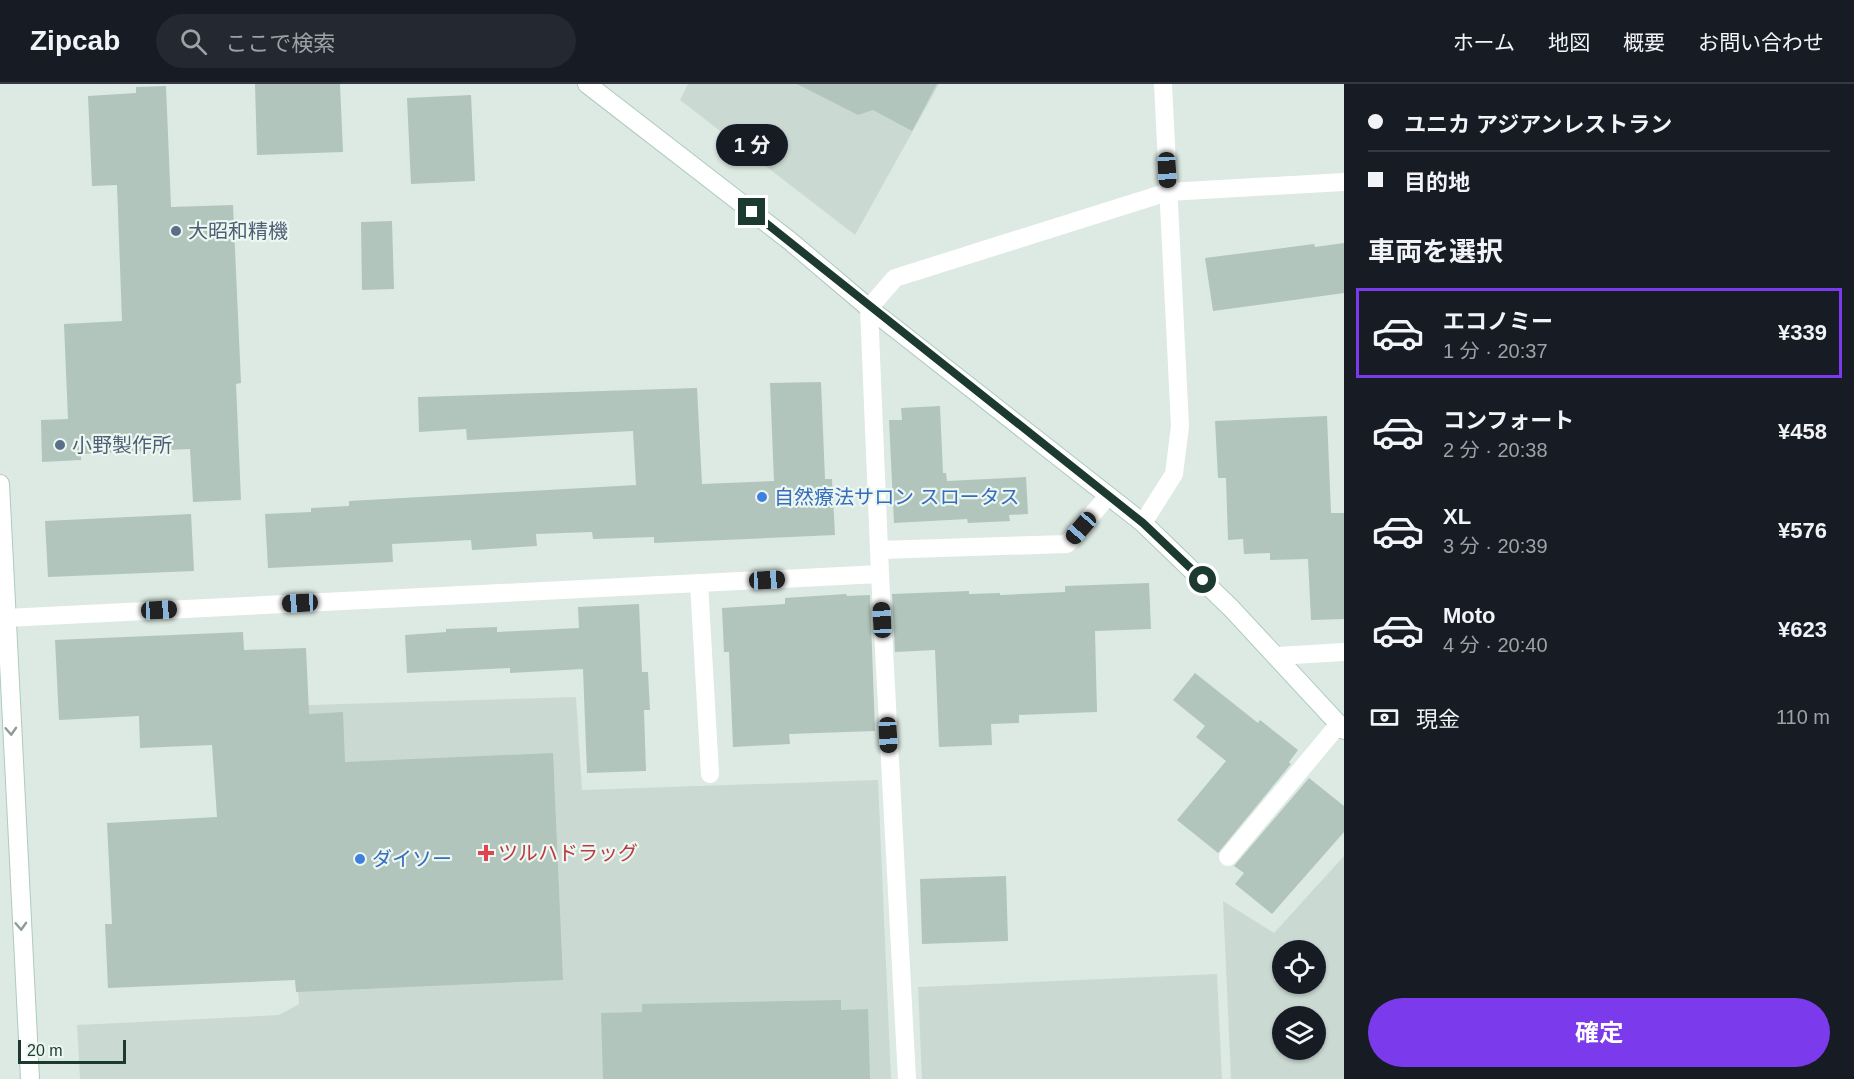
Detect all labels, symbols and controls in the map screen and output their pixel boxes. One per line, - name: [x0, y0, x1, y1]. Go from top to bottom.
- search box: [156, 14, 576, 68]
- text: Zipcab: [30, 25, 120, 56]
- icon: search: [177, 25, 210, 58]
- text: ここで検索: [225, 31, 335, 56]
- text: ホーム: [1453, 31, 1515, 54]
- text: 地図: [1548, 31, 1590, 54]
- text: 概要: [1623, 31, 1665, 54]
- text: お問い合わせ: [1698, 31, 1824, 54]
- text: ユニカ アジアンレストラン: [1404, 112, 1672, 137]
- callout: 1 分: [716, 125, 788, 167]
- text: 1 分: [734, 134, 770, 156]
- car: [1157, 152, 1177, 188]
- text: 目的地: [1404, 170, 1470, 195]
- route end: [738, 198, 765, 225]
- place label: 大昭和精機: [188, 220, 288, 242]
- marker: 大昭和精機: [169, 224, 183, 238]
- text: 車両を選択: [1368, 237, 1503, 267]
- icon: car: [1371, 306, 1425, 360]
- text: エコノミー: [1443, 309, 1553, 334]
- text: ¥339: [1778, 320, 1827, 345]
- text: 1 分 · 20:37: [1443, 340, 1548, 362]
- icon: car: [1371, 405, 1425, 459]
- text: コンフォート: [1443, 408, 1574, 433]
- text: ¥458: [1778, 419, 1827, 444]
- place label: 小野製作所: [72, 434, 172, 456]
- marker: 小野製作所: [53, 438, 67, 452]
- text: 2 分 · 20:38: [1443, 439, 1548, 461]
- place label: 自然療法サロン スロータス: [774, 486, 1020, 508]
- marker: 自然療法サロン スロータス: [755, 490, 769, 504]
- icon: car: [1371, 504, 1425, 558]
- text: XL: [1443, 504, 1471, 529]
- car: [1062, 509, 1100, 547]
- text: ¥576: [1778, 518, 1827, 543]
- text: 3 分 · 20:39: [1443, 535, 1548, 557]
- route start: [1189, 566, 1216, 593]
- car: [749, 570, 785, 590]
- car: [282, 593, 318, 613]
- car: [141, 600, 177, 620]
- car: [872, 602, 892, 638]
- icon: car: [1371, 603, 1425, 657]
- text: Moto: [1443, 603, 1496, 628]
- text: ¥623: [1778, 617, 1827, 642]
- text: 4 分 · 20:40: [1443, 634, 1548, 656]
- icon: cash: [1368, 701, 1401, 734]
- text: 110 m: [1776, 706, 1830, 728]
- text: 現金: [1416, 707, 1460, 732]
- car: [878, 717, 898, 753]
- one-way arrow: [5, 726, 18, 735]
- place label: ツルハドラッグ: [498, 842, 638, 864]
- marker: ツルハドラッグ: [479, 846, 493, 860]
- place label: ダイソー: [372, 848, 452, 870]
- marker: ダイソー: [353, 852, 367, 866]
- one-way arrow: [15, 921, 28, 930]
- map controls: [1272, 940, 1326, 1060]
- button: locate: [1272, 940, 1326, 994]
- button: 確定: [1368, 998, 1830, 1067]
- button: layers: [1272, 1006, 1326, 1060]
- scale bar: [18, 1037, 126, 1064]
- text: 20 m: [27, 1042, 63, 1059]

